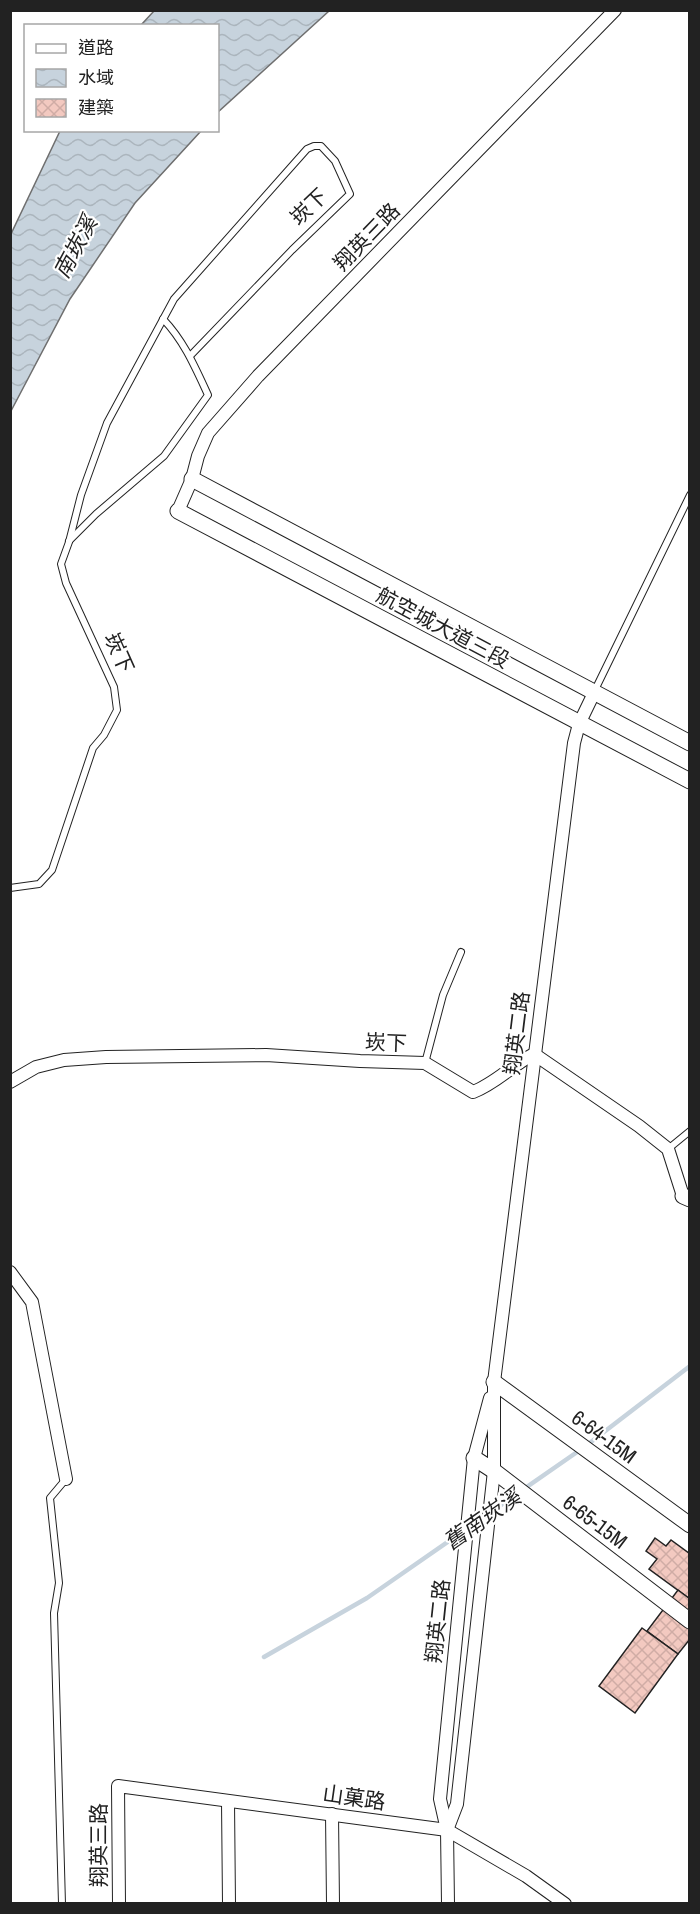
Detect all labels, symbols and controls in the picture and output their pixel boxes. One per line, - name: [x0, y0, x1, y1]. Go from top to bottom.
- legend: [24, 24, 219, 132]
- text: 道路: [78, 35, 114, 60]
- text: 水域: [78, 65, 114, 90]
- text: 建築: [78, 95, 114, 120]
- street label: 崁下: [283, 182, 334, 232]
- street label: 翔英三路: [327, 196, 406, 277]
- water label: 南崁溪: [46, 208, 105, 283]
- street label: 航空城大道三段: [372, 580, 515, 675]
- street label: 崁下: [98, 628, 141, 678]
- street label: 翔英二路: [497, 989, 536, 1076]
- street label: 崁下: [365, 1027, 408, 1058]
- street label: 6-64-15M: [566, 1403, 643, 1470]
- water label: 舊南崁溪: [437, 1480, 529, 1557]
- street label: 6-65-15M: [557, 1488, 633, 1555]
- street label: 翔英二路: [419, 1578, 456, 1664]
- street label: 山菓路: [321, 1779, 387, 1816]
- street label: 翔英三路: [84, 1803, 113, 1887]

